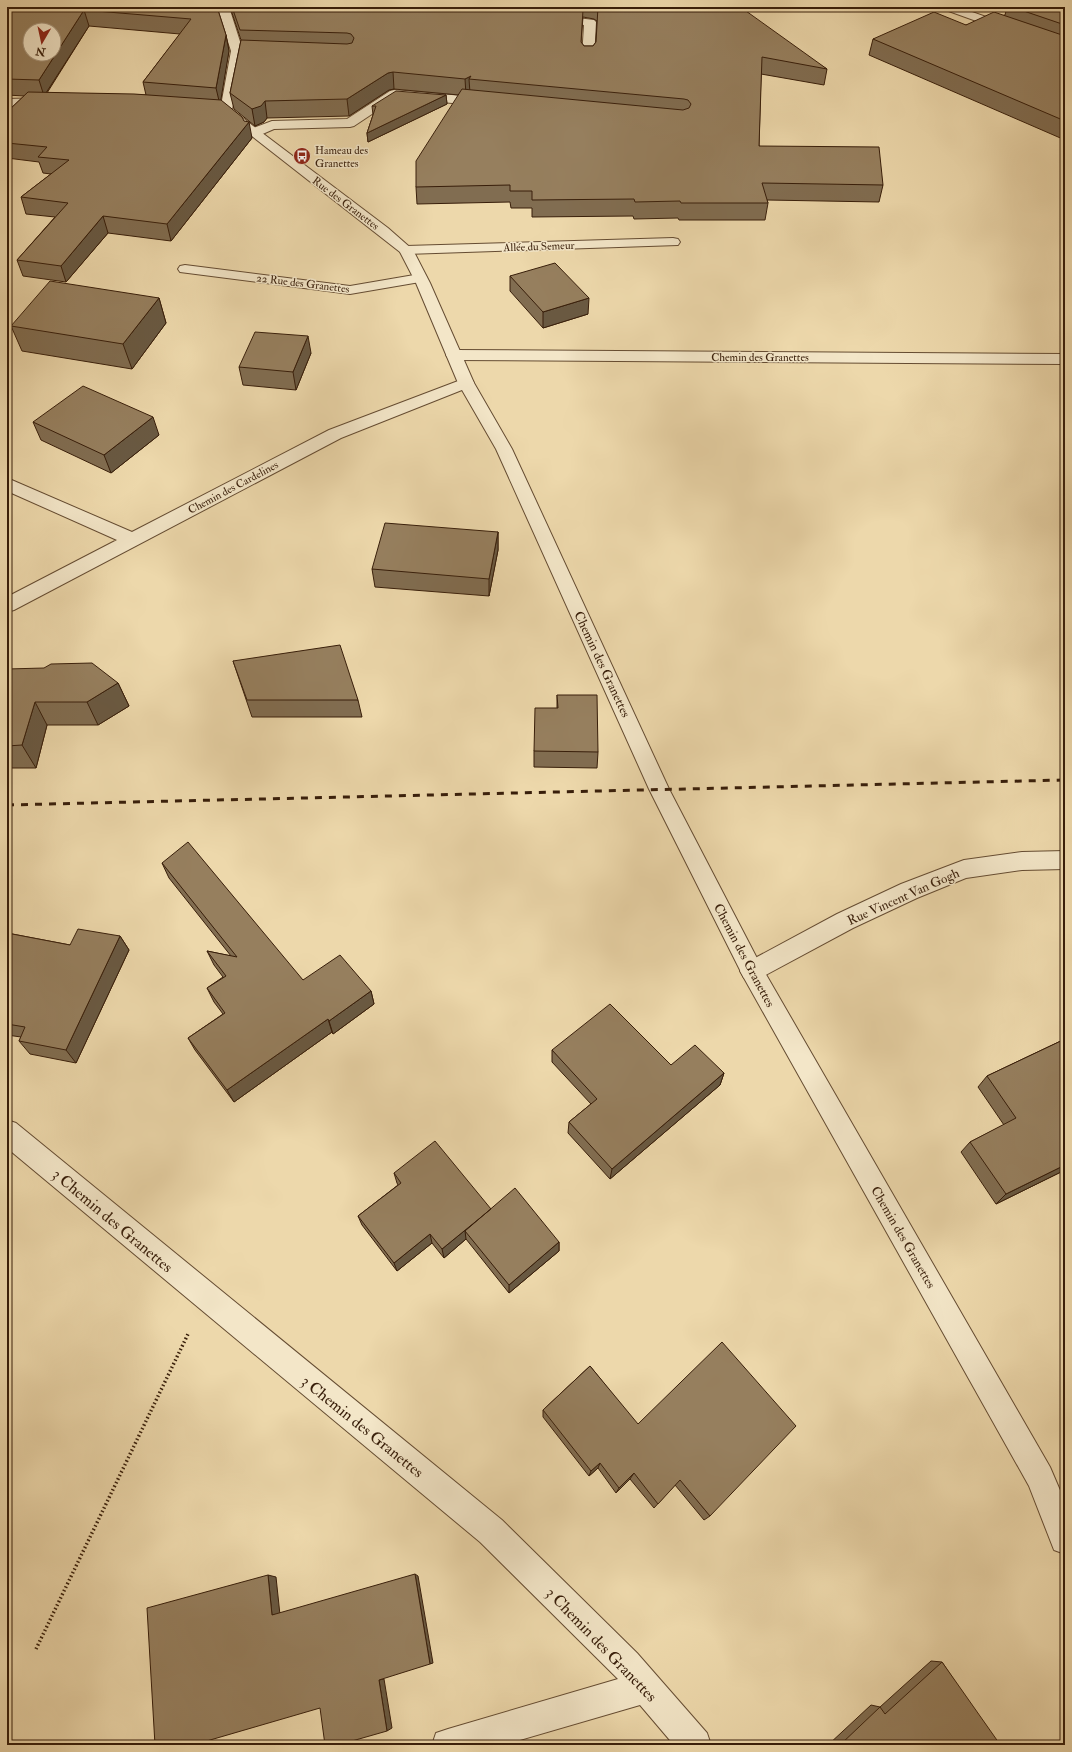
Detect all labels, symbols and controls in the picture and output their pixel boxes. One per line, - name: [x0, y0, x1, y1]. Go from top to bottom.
- north arrow: [22, 22, 62, 62]
- text: N: [34, 44, 47, 59]
- place label: Hameau des Granettes: [315, 144, 368, 170]
- bus stop icon: Hameau des Granettes: [292, 146, 312, 166]
- street label: Rue des Granettes: [310, 174, 382, 233]
- street label: Allée du Semeur: [502, 239, 576, 254]
- street label: 22 Rue des Granettes: [256, 271, 350, 296]
- street label: Chemin des Granettes: [711, 351, 809, 364]
- street label: Chemin des Cardelines: [186, 458, 281, 517]
- street label: Chemin des Granettes: [570, 609, 634, 721]
- street label: Rue Vincent Van Gogh: [845, 865, 962, 929]
- street label: Chemin des Granettes: [710, 901, 779, 1011]
- street label: 3 Chemin des Granettes: [48, 1164, 177, 1277]
- street label: Chemin des Granettes: [867, 1184, 939, 1292]
- street label: 3 Chemin des Granettes: [297, 1371, 428, 1482]
- street label: 3 Chemin des Granettes: [541, 1583, 661, 1706]

